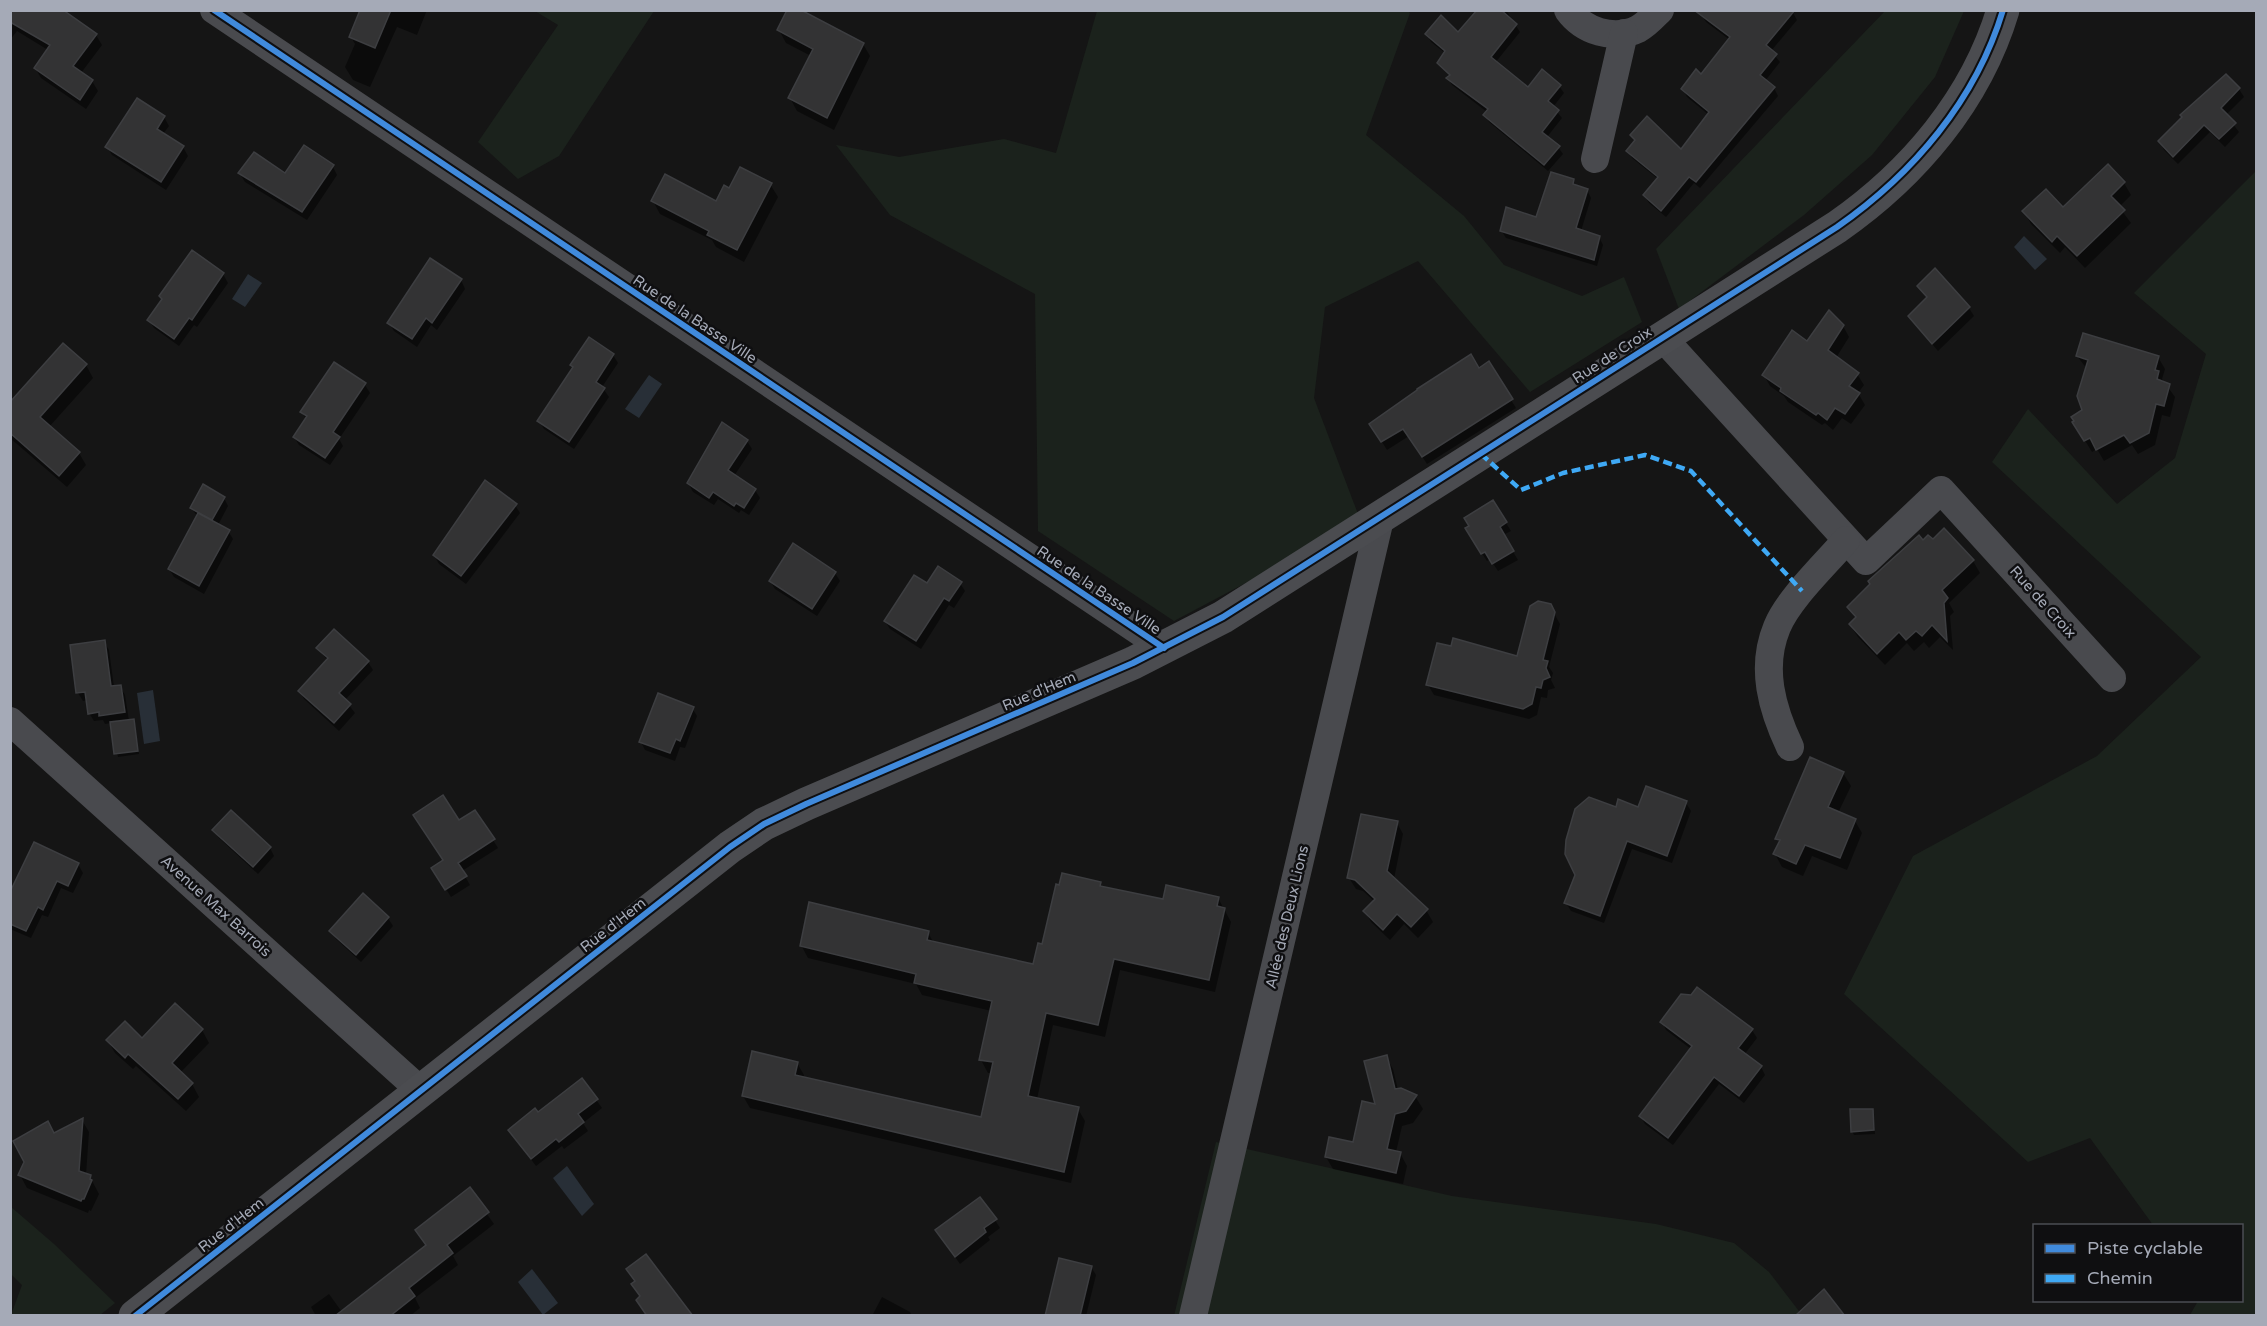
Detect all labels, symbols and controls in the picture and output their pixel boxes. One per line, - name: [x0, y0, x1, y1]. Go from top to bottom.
- street label: Rue de la Basse Ville: [630, 271, 760, 367]
- street label: Rue de Croix: [1569, 323, 1655, 387]
- street label: Rue de la Basse Ville: [1034, 542, 1164, 638]
- street label: Rue de Croix: [2006, 562, 2080, 642]
- street label: Rue d'Hem: [999, 667, 1079, 715]
- street label: Allée des Deux Lions: [1262, 843, 1312, 991]
- street label: Avenue Max Barrois: [157, 852, 275, 960]
- street label: Rue d'Hem: [577, 894, 649, 956]
- street label: Rue d'Hem: [195, 1194, 267, 1256]
- legend: [2033, 1224, 2243, 1302]
- text: Piste cyclable: [2087, 1237, 2203, 1259]
- text: Chemin: [2087, 1267, 2153, 1289]

